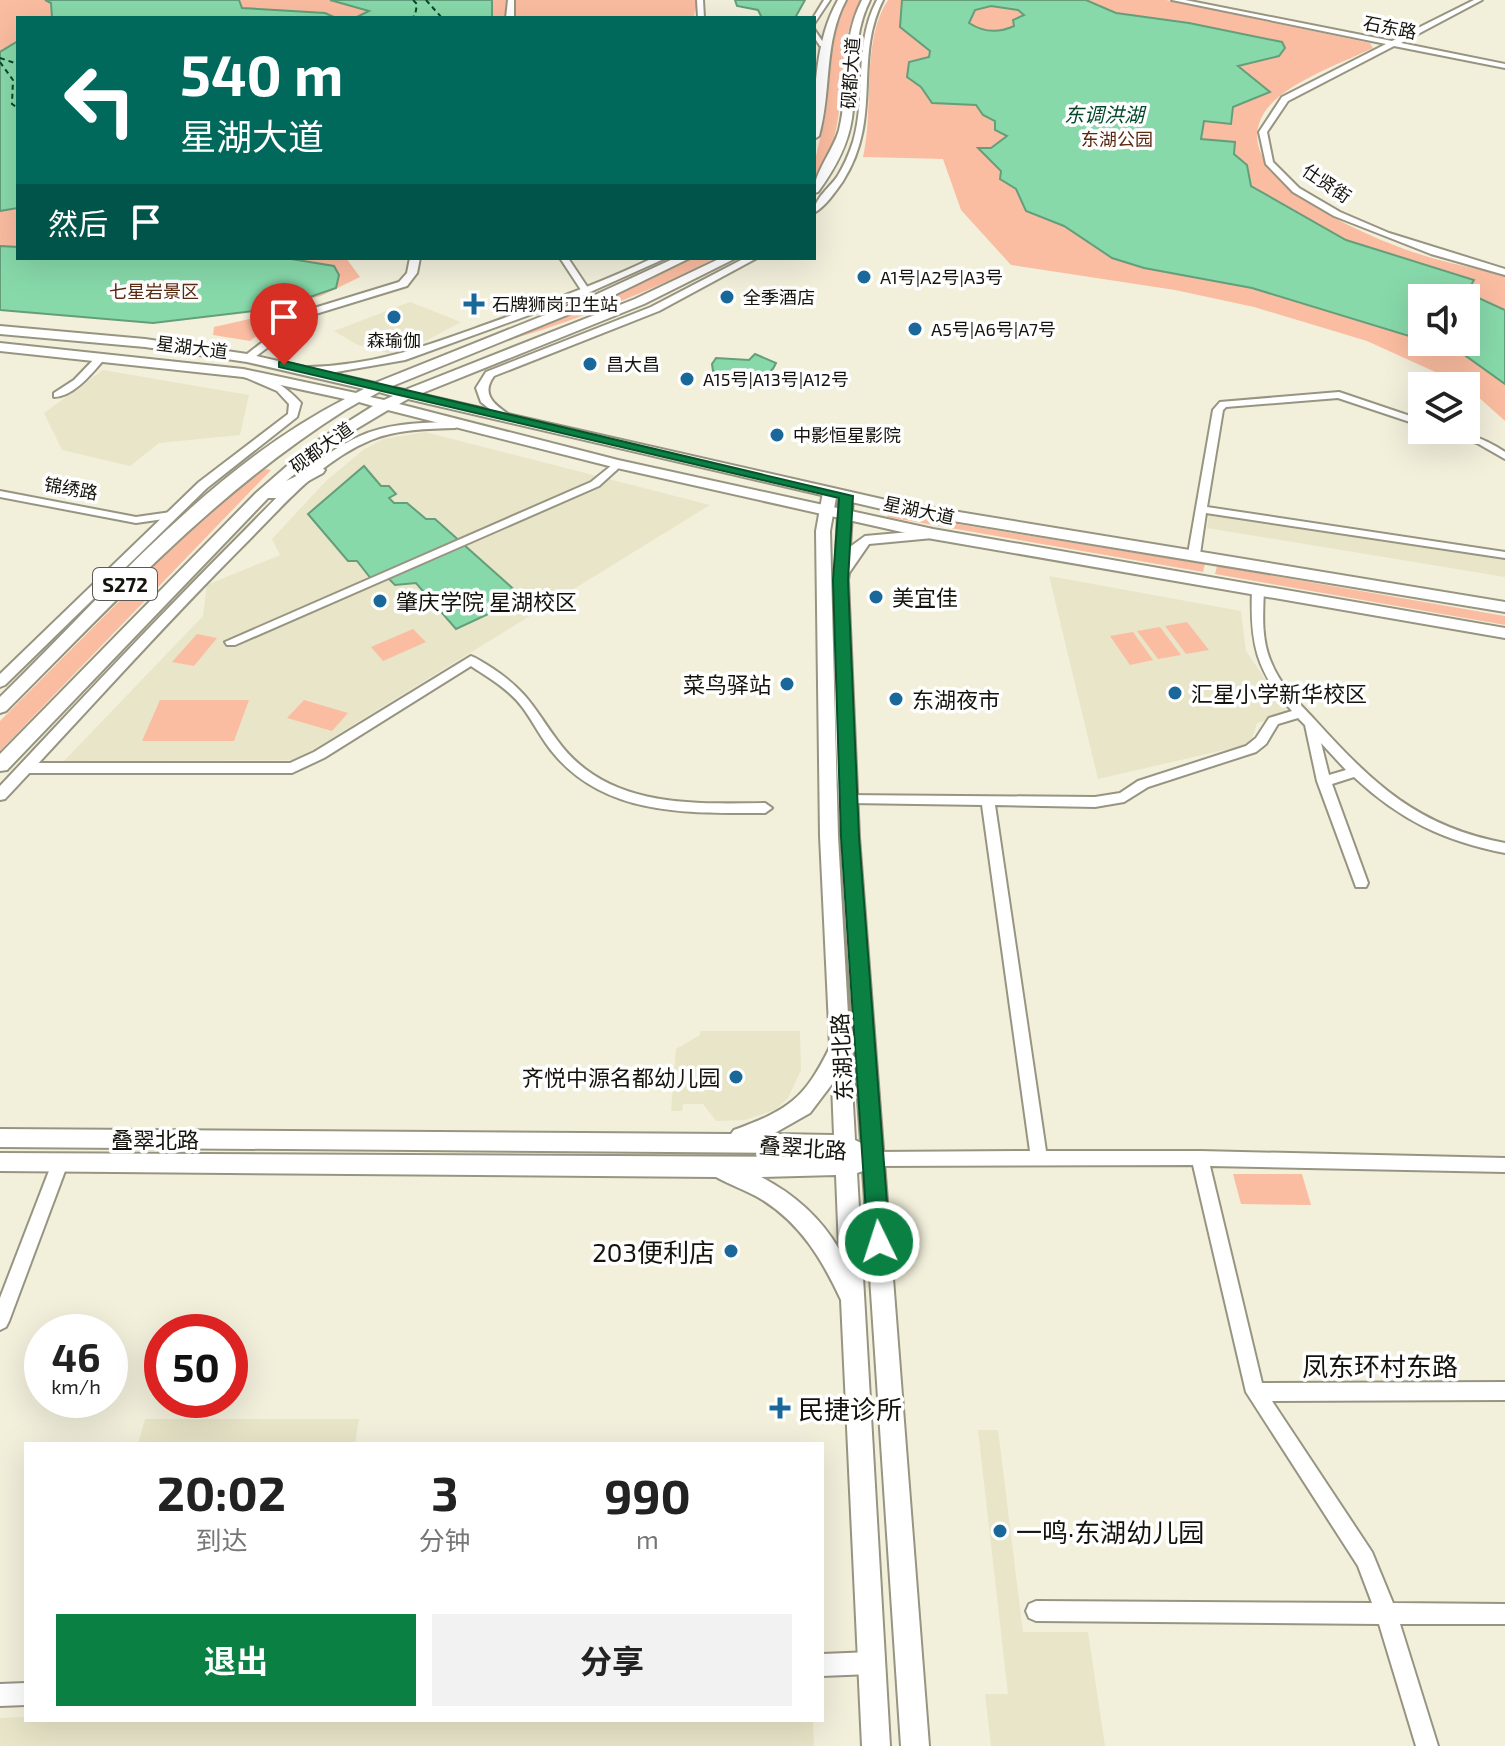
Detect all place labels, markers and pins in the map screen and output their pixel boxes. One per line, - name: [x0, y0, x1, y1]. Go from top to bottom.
- place label: A1号|A2号|A3号: [880, 266, 1003, 288]
- marker: A1号|A2号|A3号: [855, 268, 873, 286]
- pin: [250, 283, 318, 365]
- place label: 全季酒店: [743, 286, 815, 308]
- marker: 全季酒店: [718, 288, 736, 306]
- marker: 石牌狮岗卫生站: [463, 293, 485, 315]
- place label: 石牌狮岗卫生站: [492, 293, 618, 315]
- marker: 森瑜伽: [385, 308, 403, 326]
- place label: A5号|A6号|A7号: [931, 318, 1056, 340]
- marker: A5号|A6号|A7号: [906, 320, 924, 338]
- place label: 森瑜伽: [367, 329, 421, 351]
- place label: 昌大昌: [606, 353, 660, 375]
- marker: 昌大昌: [581, 355, 599, 373]
- place label: A15号|A13号|A12号: [703, 368, 849, 390]
- marker: A15号|A13号|A12号: [678, 370, 696, 388]
- place label: 中影恒星影院: [793, 424, 901, 446]
- marker: 中影恒星影院: [768, 426, 786, 444]
- place label: 美宜佳: [892, 584, 958, 610]
- place label: 肇庆学院 星湖校区: [396, 588, 577, 614]
- marker: 美宜佳: [867, 588, 885, 606]
- marker: 肇庆学院 星湖校区: [371, 592, 389, 610]
- place label: 菜鸟驿站: [683, 671, 771, 697]
- marker: 菜鸟驿站: [778, 675, 796, 693]
- place label: 汇星小学新华校区: [1191, 680, 1367, 706]
- marker: 汇星小学新华校区: [1166, 684, 1184, 702]
- place label: 东湖夜市: [912, 686, 1000, 712]
- marker: 东湖夜市: [887, 690, 905, 708]
- place label: 齐悦中源名都幼儿园: [522, 1064, 720, 1090]
- marker: 齐悦中源名都幼儿园: [727, 1068, 745, 1086]
- place label: 203便利店: [592, 1236, 715, 1267]
- marker: 203便利店: [722, 1242, 740, 1260]
- place label: 民捷诊所: [798, 1393, 902, 1424]
- marker: 民捷诊所: [769, 1397, 791, 1419]
- place label: 一鸣·东湖幼儿园: [1016, 1516, 1204, 1547]
- marker: 一鸣·东湖幼儿园: [991, 1522, 1009, 1540]

